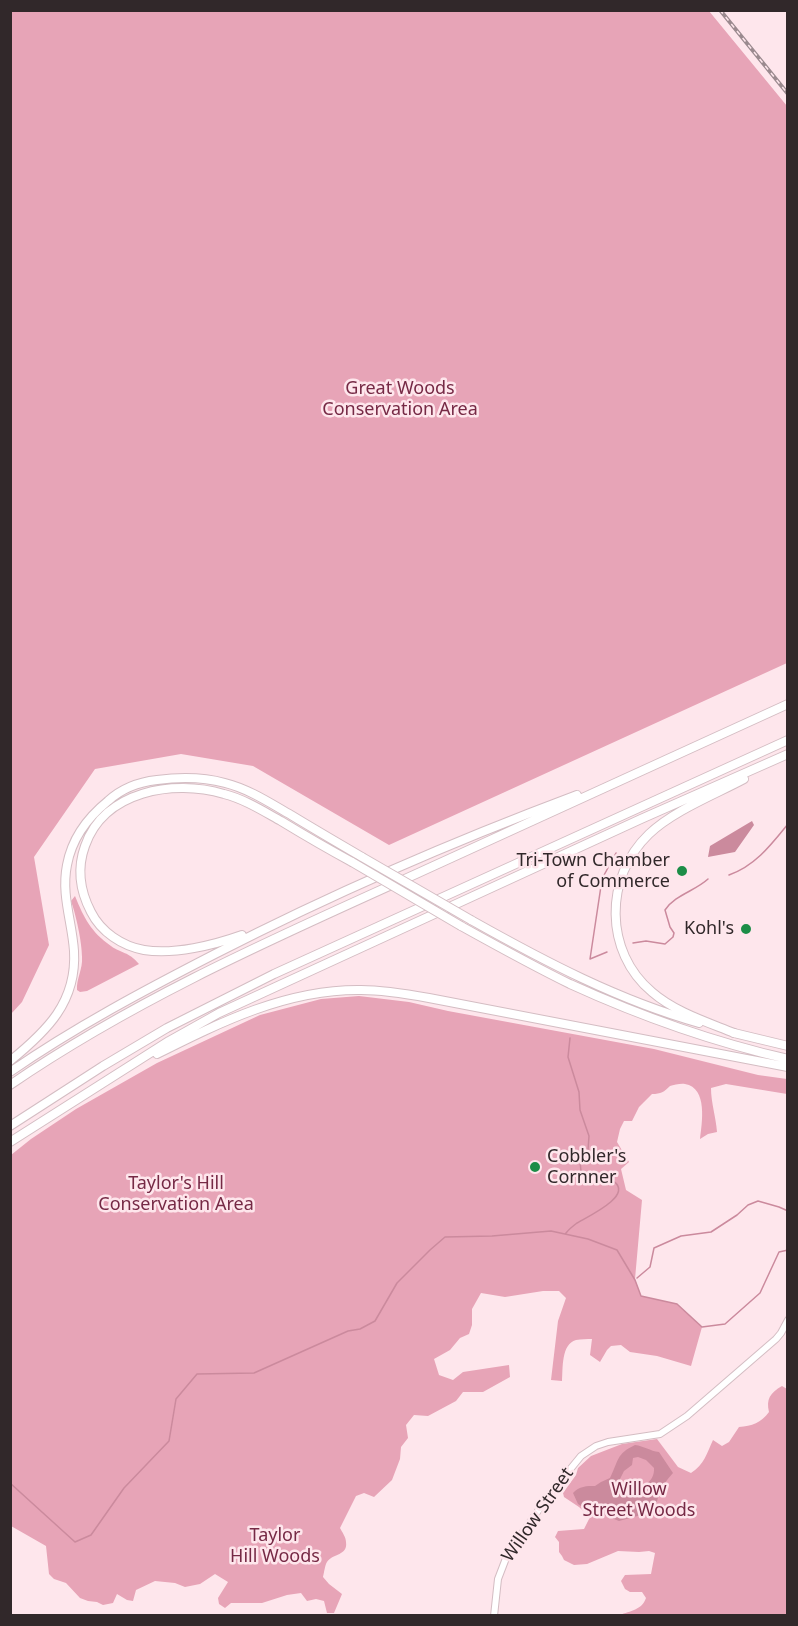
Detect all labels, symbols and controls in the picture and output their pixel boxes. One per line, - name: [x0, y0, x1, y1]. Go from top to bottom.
- park label: Great Woods Conservation Area: [322, 378, 478, 420]
- place label: Tri-Town Chamber of Commerce: [516, 850, 670, 892]
- marker: Tri-Town Chamber of Commerce: [675, 864, 689, 878]
- place label: Kohl's: [684, 918, 734, 940]
- marker: Kohl's: [739, 922, 753, 936]
- place label: Cobbler's Cornner: [547, 1146, 626, 1188]
- marker: Cobbler's Cornner: [528, 1160, 542, 1174]
- park label: Taylor's Hill Conservation Area: [98, 1173, 254, 1216]
- street label: Willow Street: [498, 1464, 578, 1566]
- park label: Willow Street Woods: [583, 1479, 695, 1522]
- park label: Taylor Hill Woods: [230, 1525, 320, 1568]

